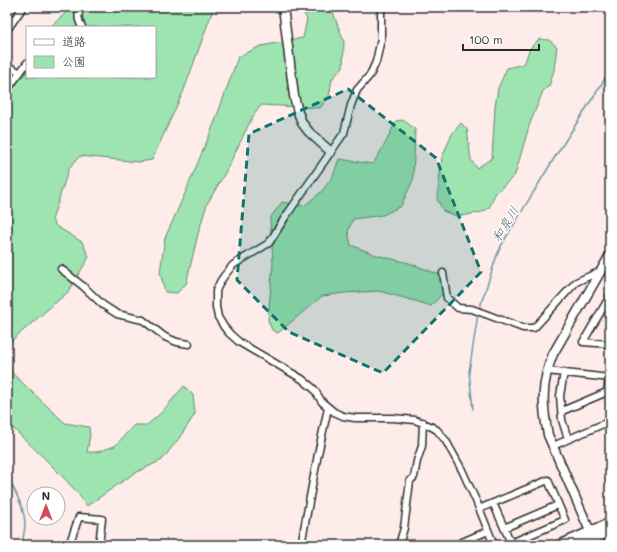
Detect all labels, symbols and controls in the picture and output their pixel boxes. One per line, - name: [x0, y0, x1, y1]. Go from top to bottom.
- legend: [26, 26, 156, 78]
- scale bar: [463, 26, 539, 52]
- text: 100 m: [469, 31, 503, 47]
- text: 道路: [62, 33, 86, 49]
- text: 公園: [62, 53, 86, 69]
- water label: 和泉川: [487, 203, 522, 245]
- north arrow: [26, 486, 66, 526]
- text: N: [42, 488, 50, 503]

